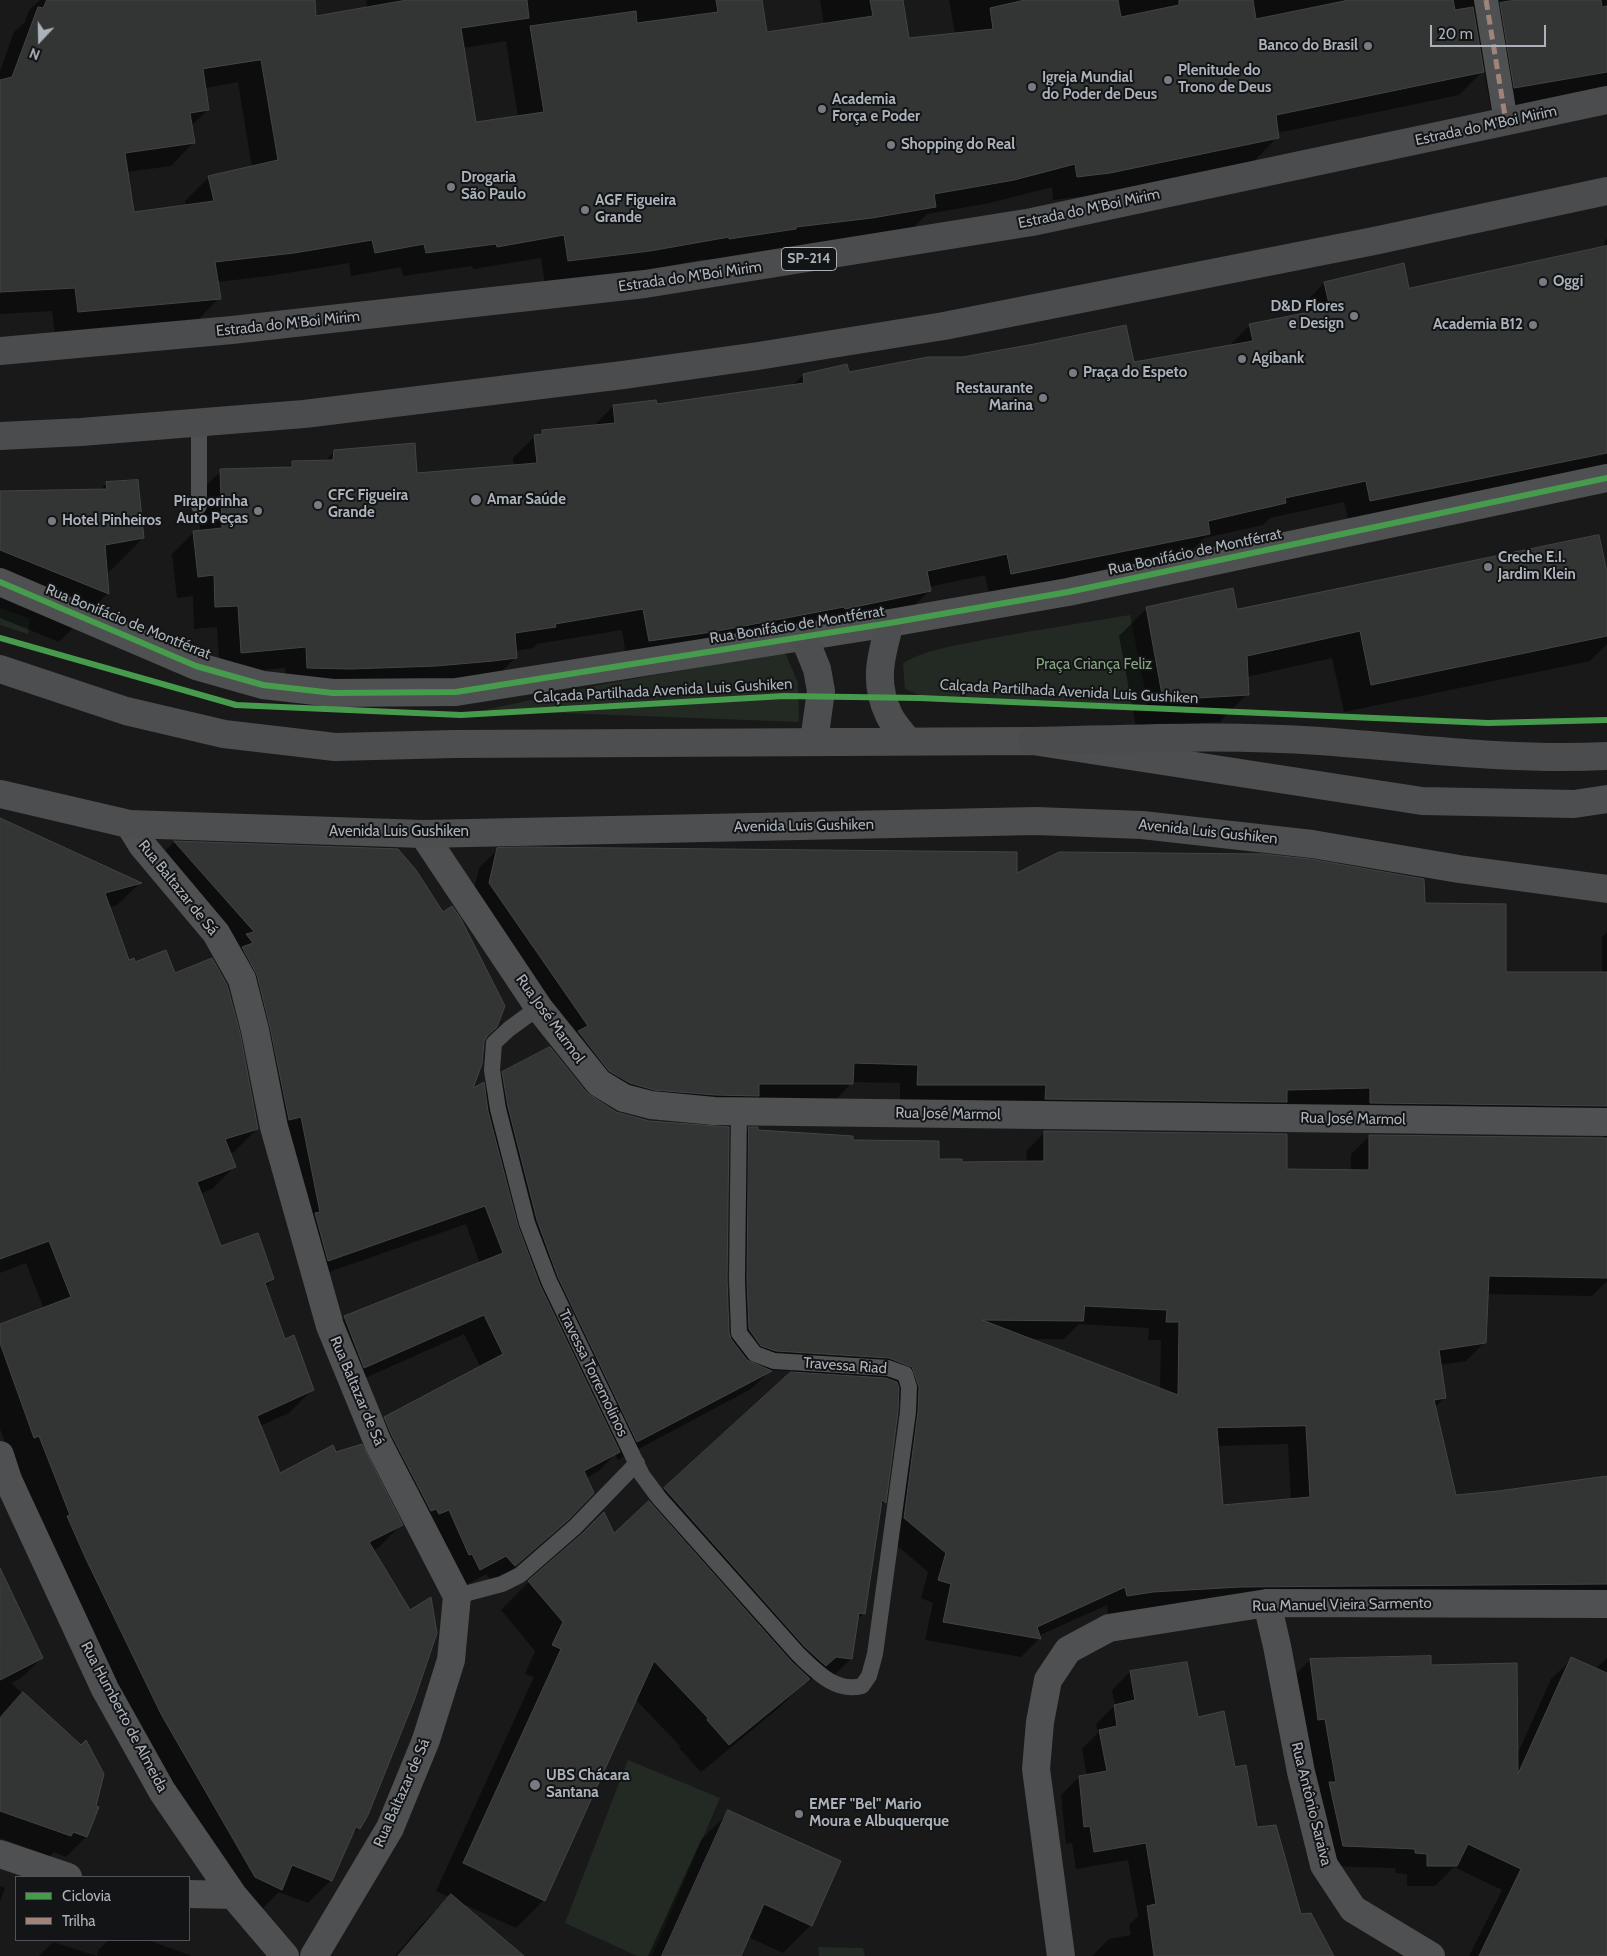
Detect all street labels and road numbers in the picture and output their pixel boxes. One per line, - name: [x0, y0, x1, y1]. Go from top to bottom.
- street label: Estrada do M'Boi Mirim: [1413, 102, 1559, 150]
- street label: Estrada do M'Boi Mirim: [1016, 185, 1162, 233]
- road number: SP-214: [782, 248, 836, 270]
- street label: Estrada do M'Boi Mirim: [617, 258, 763, 296]
- street label: Estrada do M'Boi Mirim: [215, 307, 361, 341]
- street label: Rua Bonifácio de Montférrat: [1107, 525, 1283, 579]
- street label: Rua Bonifácio de Montférrat: [43, 581, 213, 663]
- street label: Rua Bonifácio de Montférrat: [708, 602, 886, 648]
- street label: Calçada Partilhada Avenida Luis Gushiken: [533, 675, 793, 707]
- street label: Calçada Partilhada Avenida Luis Gushiken: [939, 676, 1199, 708]
- street label: Avenida Luis Gushiken: [734, 816, 874, 836]
- street label: Avenida Luis Gushiken: [1137, 816, 1279, 848]
- street label: Avenida Luis Gushiken: [329, 823, 469, 841]
- street label: Rua Baltazar de Sá: [134, 837, 222, 939]
- street label: Rua José Marmol: [512, 971, 588, 1067]
- street label: Rua José Marmol: [895, 1104, 1001, 1124]
- street label: Rua José Marmol: [1300, 1109, 1406, 1129]
- street label: Travessa Torremolinos: [554, 1307, 632, 1439]
- street label: Rua Baltazar de Sá: [326, 1334, 388, 1448]
- street label: Travessa Riad: [803, 1354, 887, 1378]
- street label: Rua Manuel Vieira Sarmento: [1252, 1594, 1432, 1616]
- street label: Rua Humberto de Almeida: [77, 1639, 171, 1795]
- street label: Rua Baltazar de Sá: [370, 1736, 434, 1850]
- street label: Rua Antônio Saraiva: [1287, 1740, 1335, 1868]

